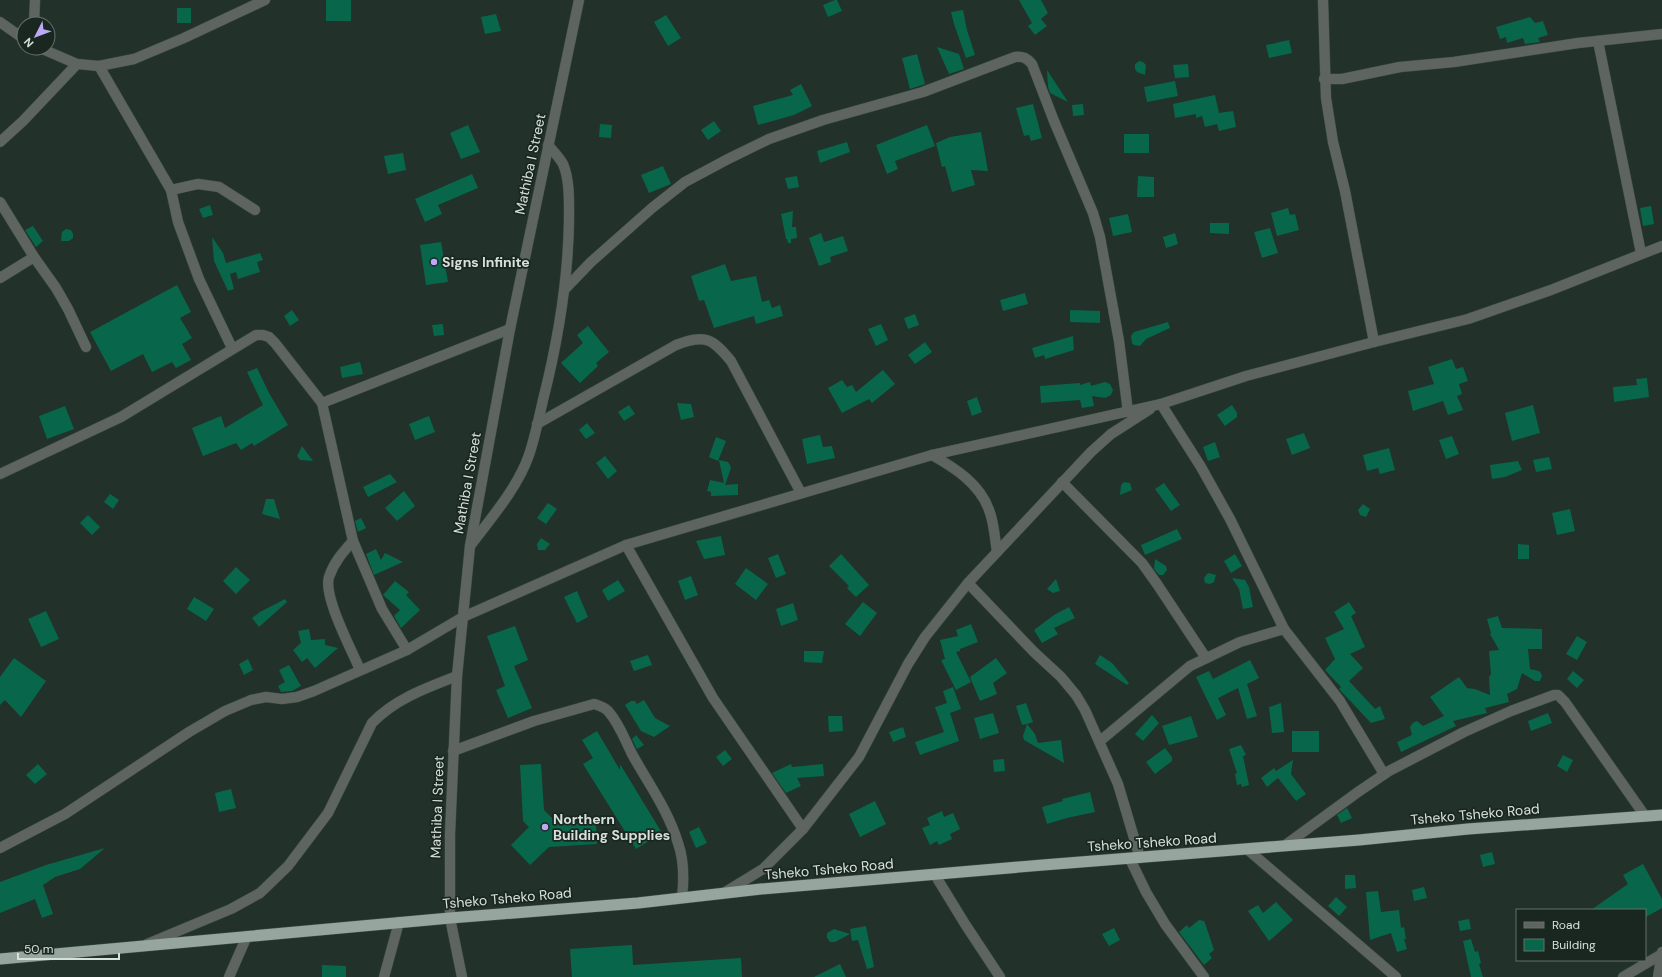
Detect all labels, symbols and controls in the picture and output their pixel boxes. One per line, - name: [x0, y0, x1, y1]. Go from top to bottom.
- north arrow: [16, 16, 56, 56]
- text: N: [21, 35, 36, 50]
- street label: Mathiba I Street: [511, 112, 549, 216]
- place label: Signs Infinite: [442, 253, 530, 271]
- marker: Signs Infinite: [429, 257, 439, 267]
- street label: Mathiba I Street: [449, 431, 485, 535]
- street label: Mathiba I Street: [426, 755, 448, 859]
- street label: Tsheko Tsheko Road: [1410, 799, 1540, 829]
- place label: Northern Building Supplies: [553, 810, 670, 844]
- marker: Northern Building Supplies: [540, 822, 550, 832]
- street label: Tsheko Tsheko Road: [1087, 829, 1217, 855]
- street label: Tsheko Tsheko Road: [764, 854, 894, 884]
- street label: Tsheko Tsheko Road: [442, 883, 572, 913]
- legend: [1516, 909, 1646, 961]
- text: Road: [1552, 917, 1580, 933]
- scale bar: [18, 935, 119, 961]
- text: Building: [1552, 937, 1596, 953]
- text: 50 m: [24, 941, 53, 957]

